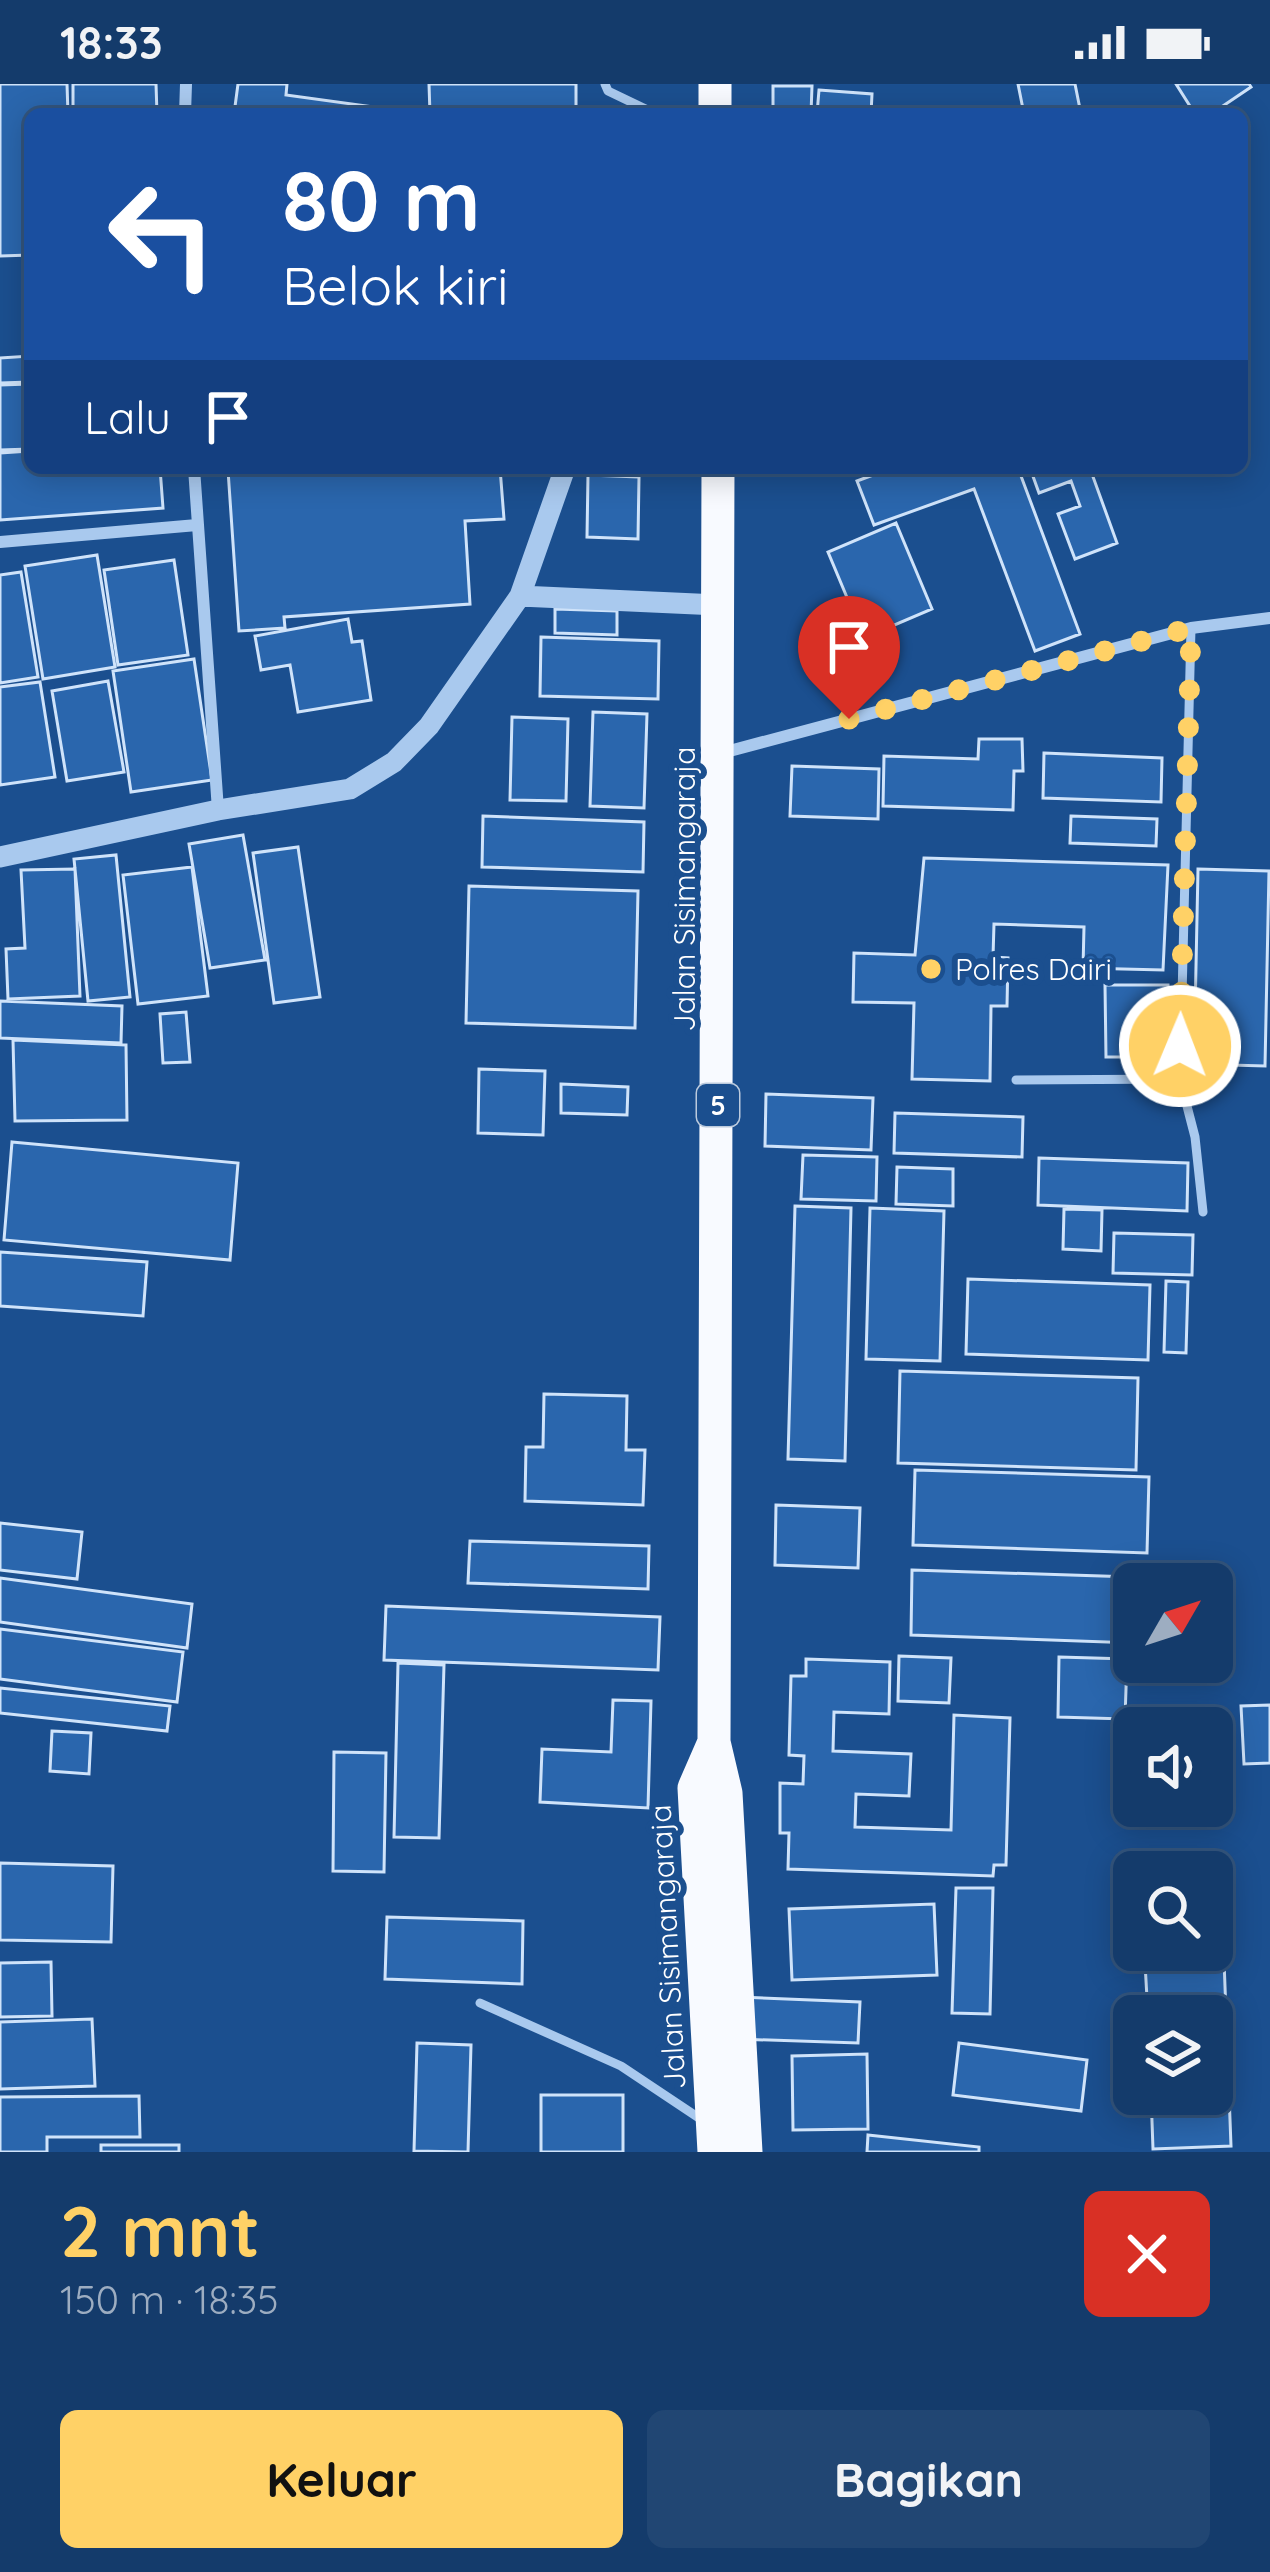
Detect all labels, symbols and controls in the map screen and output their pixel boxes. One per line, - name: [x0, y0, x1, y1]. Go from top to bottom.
- text: 18:33: [60, 14, 163, 70]
- text: 80 m: [282, 147, 481, 252]
- icon: left: [84, 156, 240, 312]
- text: Belok kiri: [282, 251, 509, 319]
- icon: arrive: [195, 384, 261, 450]
- text: Lalu: [84, 389, 171, 445]
- pin: [798, 596, 900, 719]
- icon: arrive: [816, 614, 882, 680]
- street label: Jalan Sisimangaraja: [665, 747, 703, 1032]
- place label: Polres Dairi: [955, 950, 1112, 988]
- marker: Polres Dairi: [918, 956, 944, 982]
- position arrow: [1117, 983, 1243, 1109]
- road number: 5: [697, 1084, 739, 1126]
- north arrow: [1113, 1563, 1233, 1683]
- map controls: [1113, 1563, 1233, 2115]
- button: sound: [1113, 1707, 1233, 1827]
- street label: Jalan Sisimangaraja: [641, 1804, 693, 2090]
- button: search: [1113, 1851, 1233, 1971]
- button: layers: [1113, 1995, 1233, 2115]
- text: 2 mnt: [60, 2185, 260, 2275]
- button: close: [1084, 2191, 1210, 2317]
- text: 150 m · 18:35: [60, 2275, 278, 2324]
- button: Keluar: [60, 2410, 623, 2548]
- button: Bagikan: [647, 2410, 1210, 2548]

